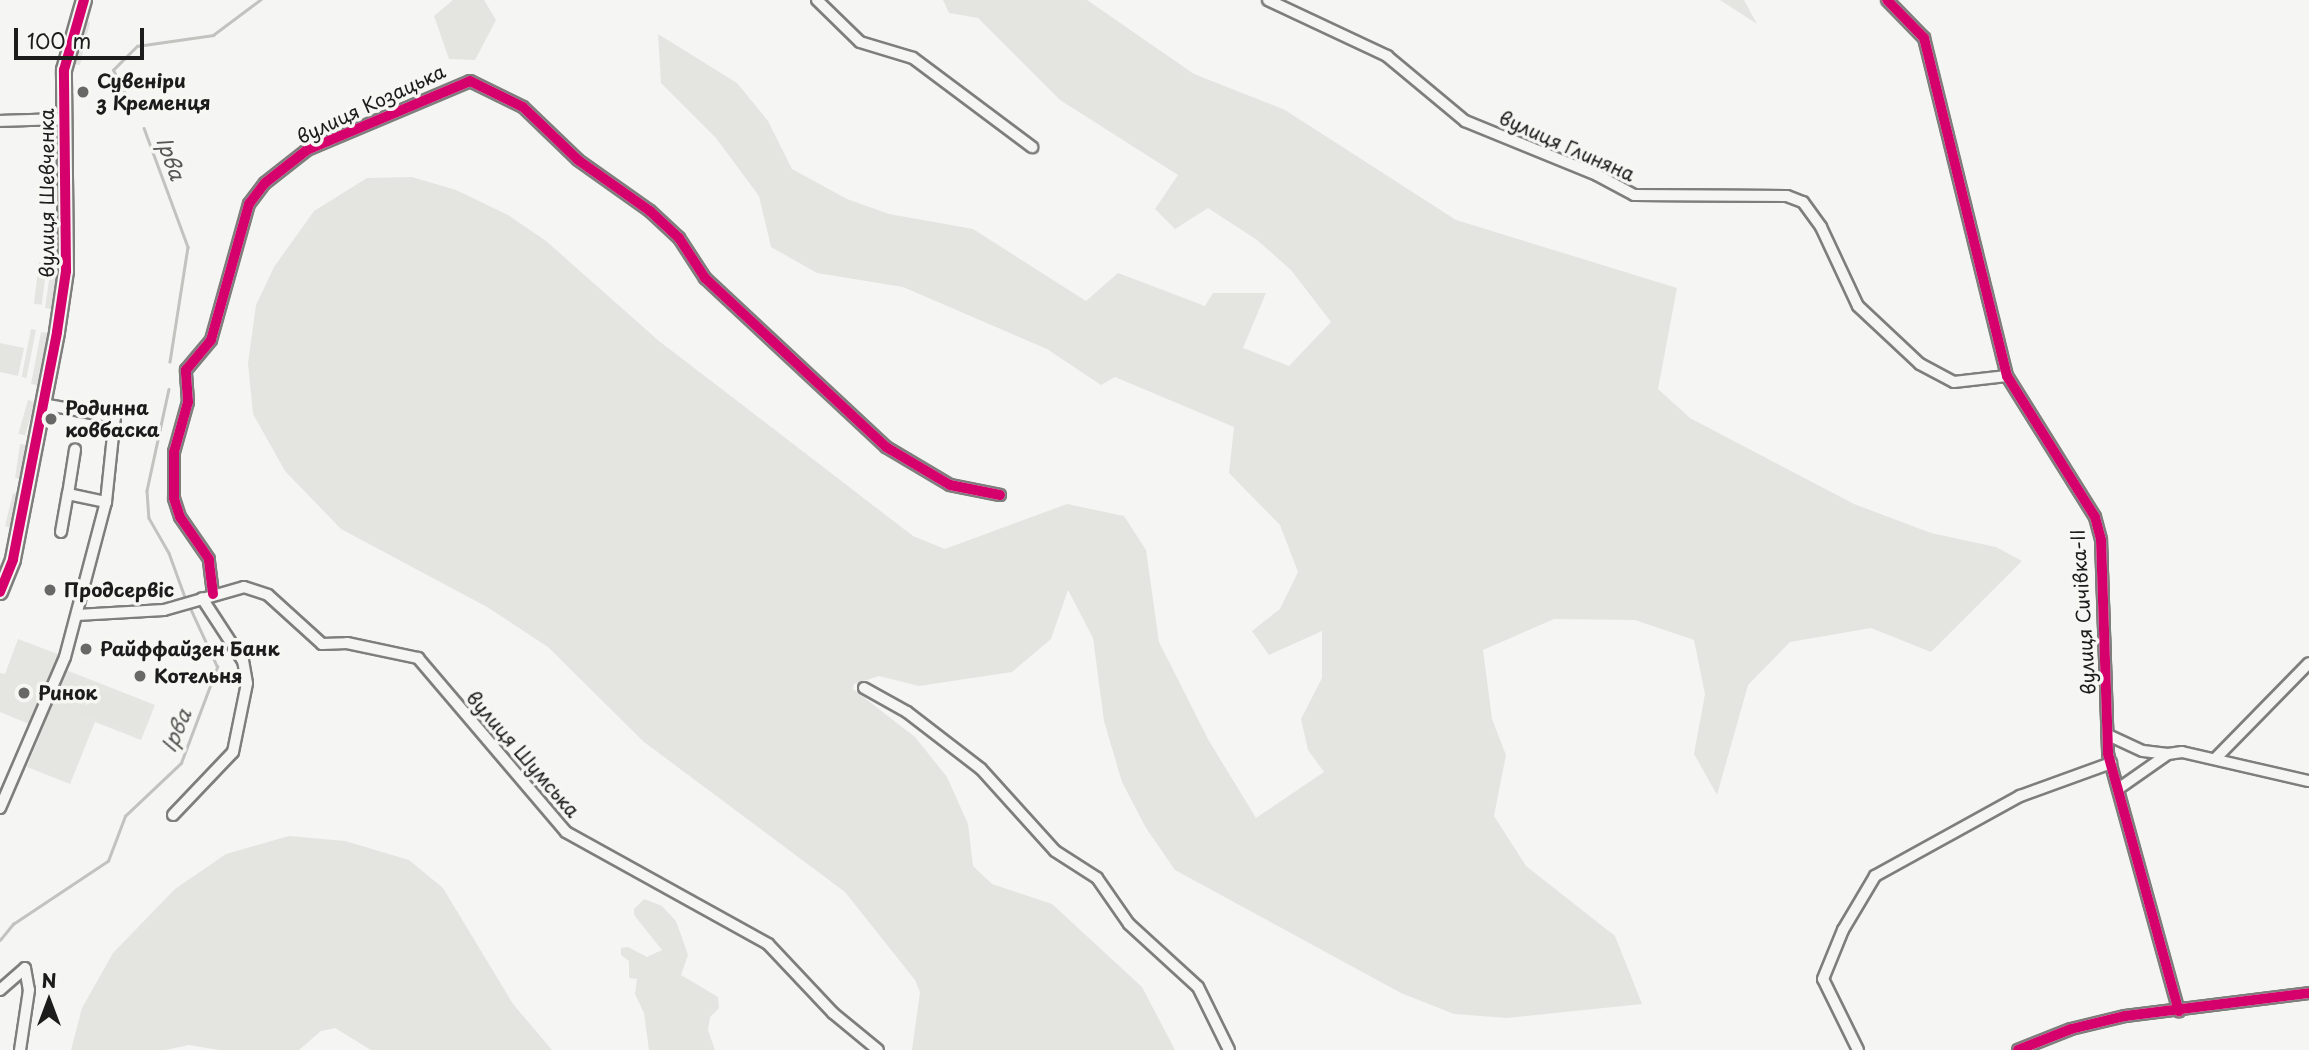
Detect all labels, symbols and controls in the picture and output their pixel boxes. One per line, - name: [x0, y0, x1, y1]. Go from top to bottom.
- scale bar: [18, 14, 147, 58]
- text: 100 m: [27, 24, 91, 56]
- street label: вулиця Козацька: [293, 60, 449, 148]
- place label: Сувеніри з Кременця: [97, 70, 211, 114]
- marker: Сувеніри з Кременця: [75, 84, 91, 100]
- street label: вулиця Глиняна: [1495, 106, 1639, 186]
- street label: вулиця Шевченка: [36, 108, 58, 278]
- water label: Ірва: [153, 133, 191, 183]
- place label: Родинна ковбаска: [65, 397, 160, 441]
- marker: Родинна ковбаска: [43, 411, 59, 427]
- street label: вулиця Сичівка-II: [2066, 528, 2100, 696]
- place label: Продсервіс: [64, 579, 174, 601]
- marker: Продсервіс: [42, 582, 58, 598]
- place label: Райффайзен Банк: [100, 638, 280, 660]
- marker: Райффайзен Банк: [78, 641, 94, 657]
- place label: Котельня: [154, 665, 242, 687]
- marker: Котельня: [132, 668, 148, 684]
- place label: Ринок: [38, 682, 97, 704]
- marker: Ринок: [16, 685, 32, 701]
- street label: вулиця Шумська: [462, 686, 584, 822]
- water label: Ірва: [155, 705, 195, 755]
- north arrow: [14, 966, 84, 1036]
- text: N: [41, 966, 57, 994]

